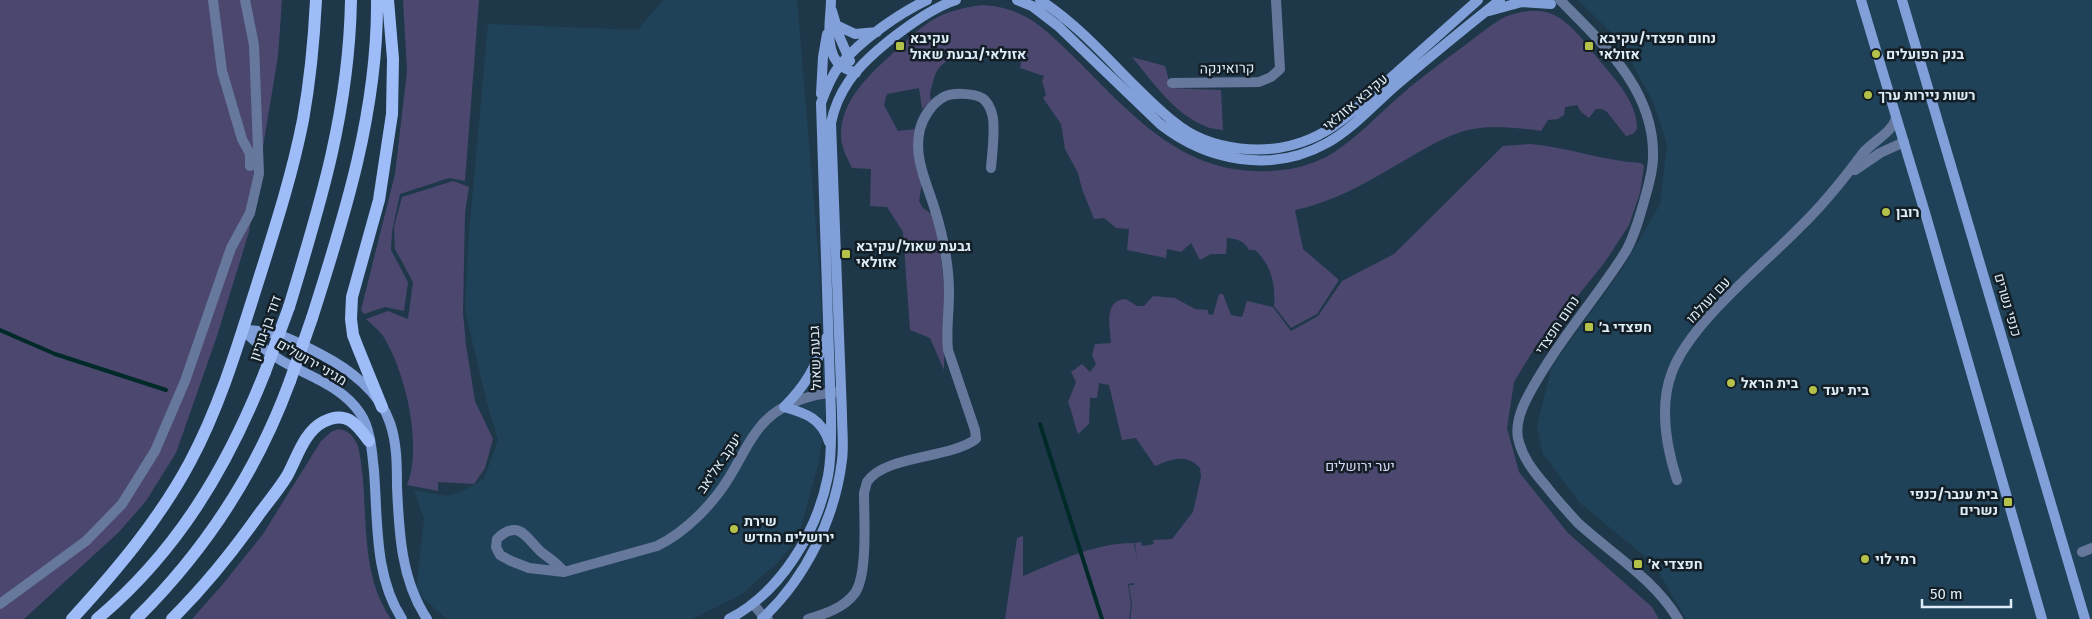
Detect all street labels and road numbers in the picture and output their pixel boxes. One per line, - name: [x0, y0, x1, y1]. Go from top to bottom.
- street label: קרואינקה: [1199, 60, 1255, 77]
- street label: עקיבא אזולאי: [1319, 70, 1391, 134]
- street label: כנפי נשרים: [1990, 271, 2025, 339]
- street label: עם ועולמו: [1683, 274, 1734, 327]
- street label: דוד בן-גוריון: [246, 293, 285, 363]
- street label: נחום חפצדי: [1532, 293, 1583, 358]
- street label: גבעת שאול: [806, 325, 825, 391]
- street label: מגיני ירושלים: [274, 336, 350, 389]
- street label: יעקב אליאב: [693, 430, 746, 497]

